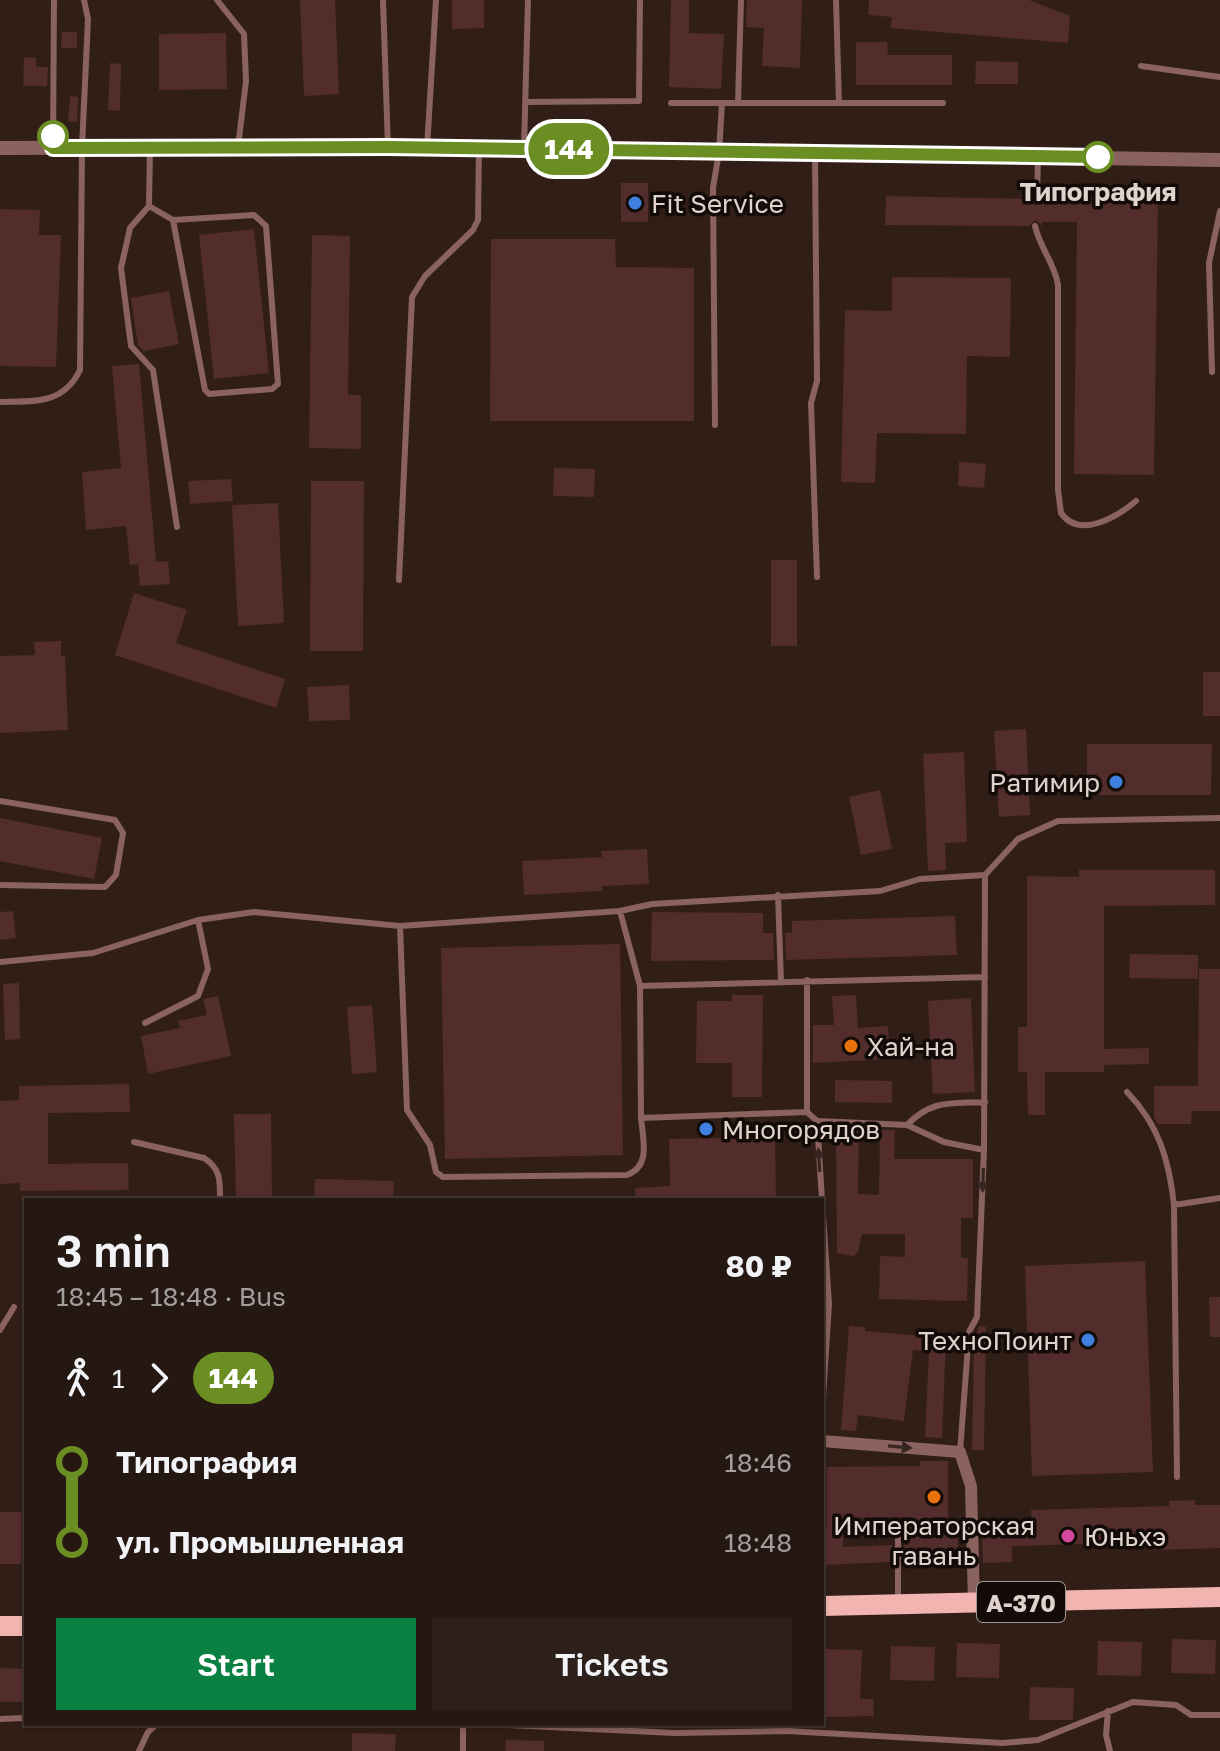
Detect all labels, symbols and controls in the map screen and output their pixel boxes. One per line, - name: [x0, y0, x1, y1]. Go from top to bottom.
- unlabelled marker: [38, 121, 68, 151]
- line badge: 144: [523, 123, 615, 175]
- text: 144: [544, 132, 594, 165]
- marker: Типография: [1083, 142, 1113, 172]
- place label: Типография: [1019, 176, 1177, 207]
- place label: Fit Service: [651, 188, 784, 219]
- marker: Fit Service: [626, 194, 644, 212]
- place label: Ратимир: [989, 767, 1100, 798]
- marker: Ратимир: [1107, 773, 1125, 791]
- place label: Хай-на: [867, 1031, 955, 1062]
- marker: Хай-на: [842, 1037, 860, 1055]
- place label: Многорядов: [722, 1114, 880, 1145]
- marker: Многорядов: [697, 1120, 715, 1138]
- one-way arrow: [812, 1147, 825, 1172]
- one-way arrow: [976, 1168, 989, 1193]
- text: 3 min: [56, 1224, 171, 1277]
- text: 80 ₽: [726, 1248, 792, 1284]
- text: 18:45 – 18:48 · Bus: [56, 1281, 286, 1312]
- place label: ТехноПоинт: [918, 1325, 1072, 1356]
- marker: ТехноПоинт: [1079, 1331, 1097, 1349]
- icon: walk: [56, 1356, 100, 1400]
- icon: forward: [137, 1356, 181, 1400]
- text: 144: [209, 1361, 258, 1394]
- text: 1: [112, 1363, 125, 1394]
- one-way arrow: [888, 1441, 913, 1454]
- text: Типография: [116, 1444, 297, 1480]
- text: 18:46: [724, 1447, 792, 1478]
- marker: Императорская гавань: [925, 1488, 943, 1506]
- place label: Императорская гавань: [833, 1510, 1035, 1571]
- place label: Юньхэ: [1084, 1521, 1166, 1552]
- text: ул. Промышленная: [116, 1524, 404, 1560]
- text: 18:48: [724, 1527, 792, 1558]
- marker: Юньхэ: [1059, 1527, 1077, 1545]
- road number: А-370: [977, 1582, 1065, 1622]
- button: Start: [56, 1618, 416, 1710]
- button: Tickets: [432, 1618, 792, 1710]

